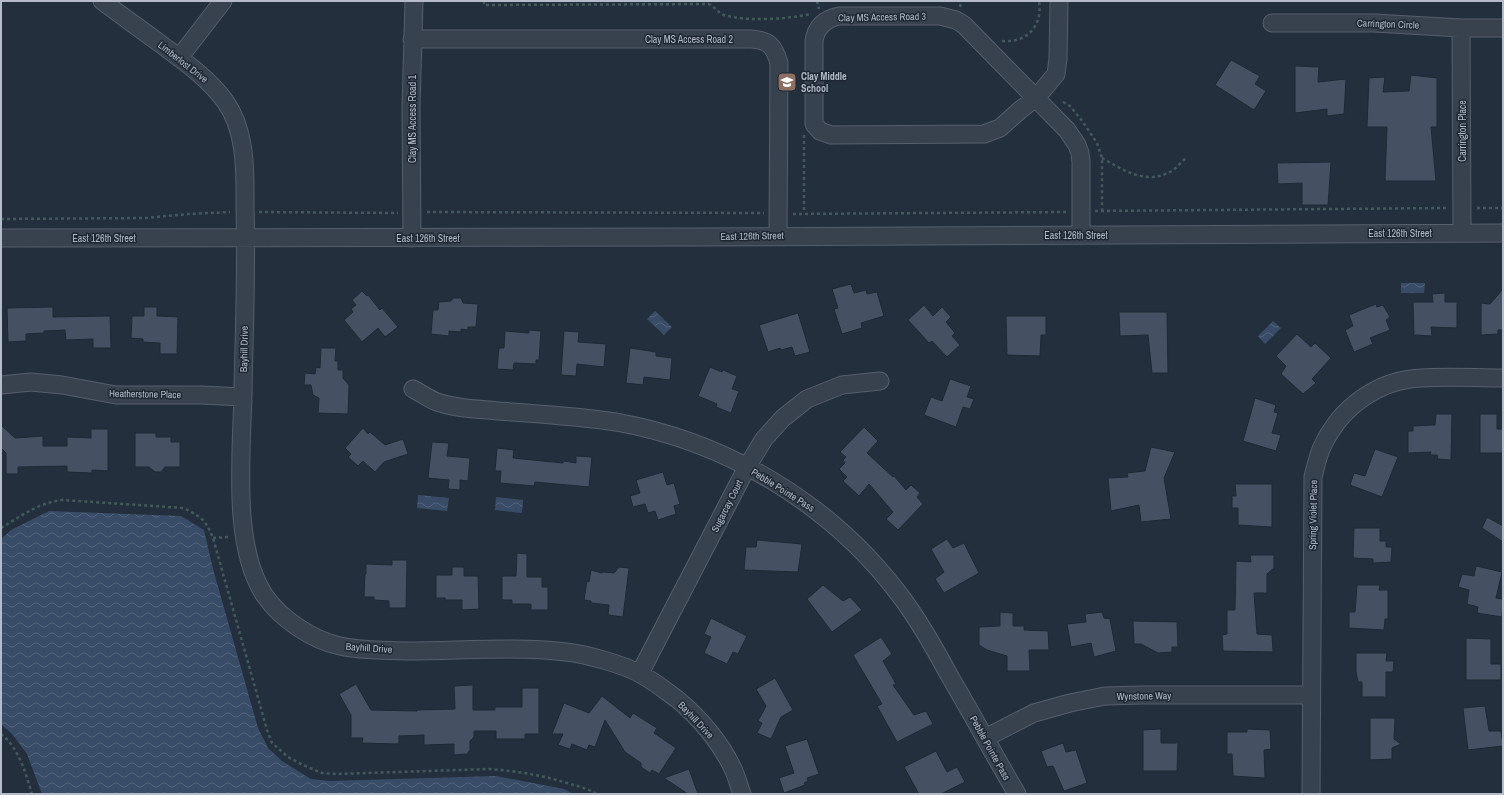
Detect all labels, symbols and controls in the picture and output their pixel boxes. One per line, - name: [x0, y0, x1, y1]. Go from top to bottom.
- street label: Clay MS Access Road 3: [838, 10, 927, 24]
- street label: Carrington Circle: [1357, 16, 1420, 32]
- street label: Clay MS Access Road 2: [645, 33, 733, 46]
- street label: Limberlost Drive: [155, 38, 211, 86]
- place label: Clay Middle School: [801, 70, 847, 95]
- school or university icon: Clay Middle School: [776, 71, 798, 93]
- street label: Clay MS Access Road 1: [406, 75, 419, 163]
- street label: Carrington Place: [1456, 100, 1469, 162]
- street label: East 126th Street: [1368, 227, 1432, 240]
- street label: East 126th Street: [720, 229, 785, 243]
- street label: East 126th Street: [1044, 229, 1108, 242]
- street label: East 126th Street: [72, 232, 136, 245]
- street label: East 126th Street: [396, 232, 460, 245]
- street label: Bayhill Drive: [237, 325, 251, 372]
- street label: Heatherstone Place: [109, 387, 182, 401]
- street label: Pebble Pointe Pass: [749, 465, 817, 515]
- street label: Sugarcay Court: [708, 477, 746, 534]
- street label: Spring Violet Place: [1306, 479, 1320, 550]
- street label: Bayhill Drive: [345, 640, 393, 656]
- street label: Wynstone Way: [1117, 689, 1172, 703]
- street label: Bayhill Drive: [675, 699, 717, 742]
- street label: Pebble Pointe Pass: [967, 713, 1013, 783]

